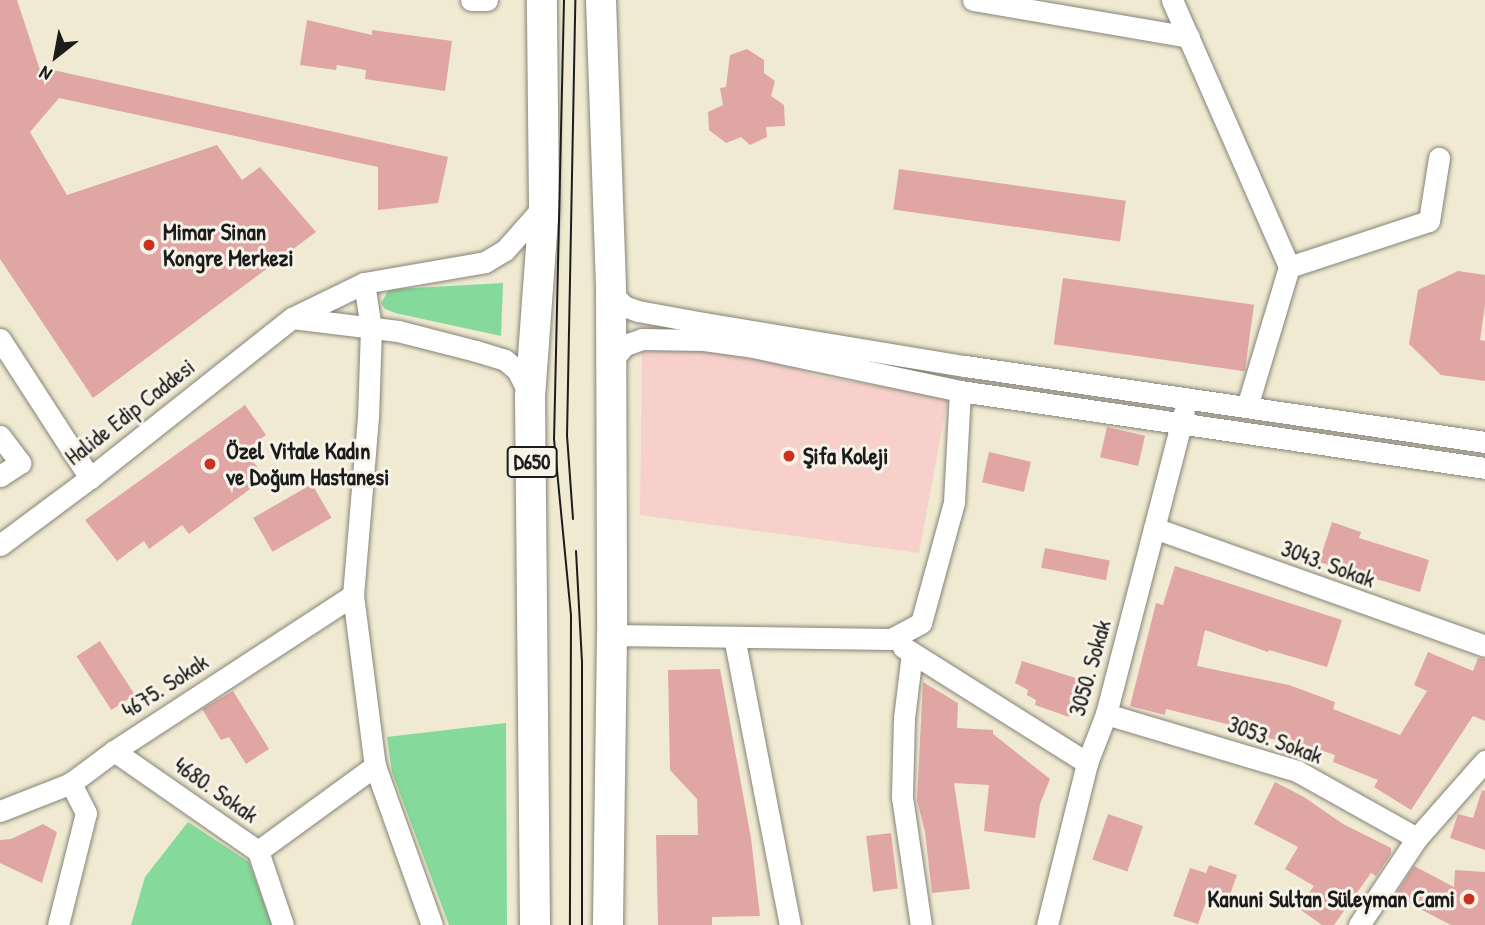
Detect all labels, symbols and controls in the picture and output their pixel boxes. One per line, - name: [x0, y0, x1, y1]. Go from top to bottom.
- north arrow: [21, 21, 91, 91]
- text: N: [34, 60, 56, 88]
- place label: Mimar Sinan Kongre Merkezi: [163, 218, 294, 272]
- marker: Mimar Sinan Kongre Merkezi: [141, 237, 157, 253]
- street label: Halide Edip Caddesi: [60, 353, 200, 471]
- place label: Özel Vitale Kadın ve Doğum Hastanesi: [226, 437, 389, 491]
- place label: Şifa Koleji: [803, 442, 888, 470]
- road number: D650: [506, 444, 558, 480]
- marker: Şifa Koleji: [781, 448, 797, 464]
- marker: Özel Vitale Kadın ve Doğum Hastanesi: [200, 454, 220, 474]
- street label: 3043. Sokak: [1277, 534, 1379, 594]
- street label: 3050. Sokak: [1063, 617, 1117, 719]
- street label: 4675. Sokak: [117, 648, 213, 724]
- street label: 3053. Sokak: [1224, 710, 1326, 770]
- street label: 4680. Sokak: [169, 751, 263, 829]
- place label: Kanuni Sultan Süleyman Cami: [1208, 885, 1455, 913]
- marker: Kanuni Sultan Süleyman Cami: [1461, 891, 1477, 907]

